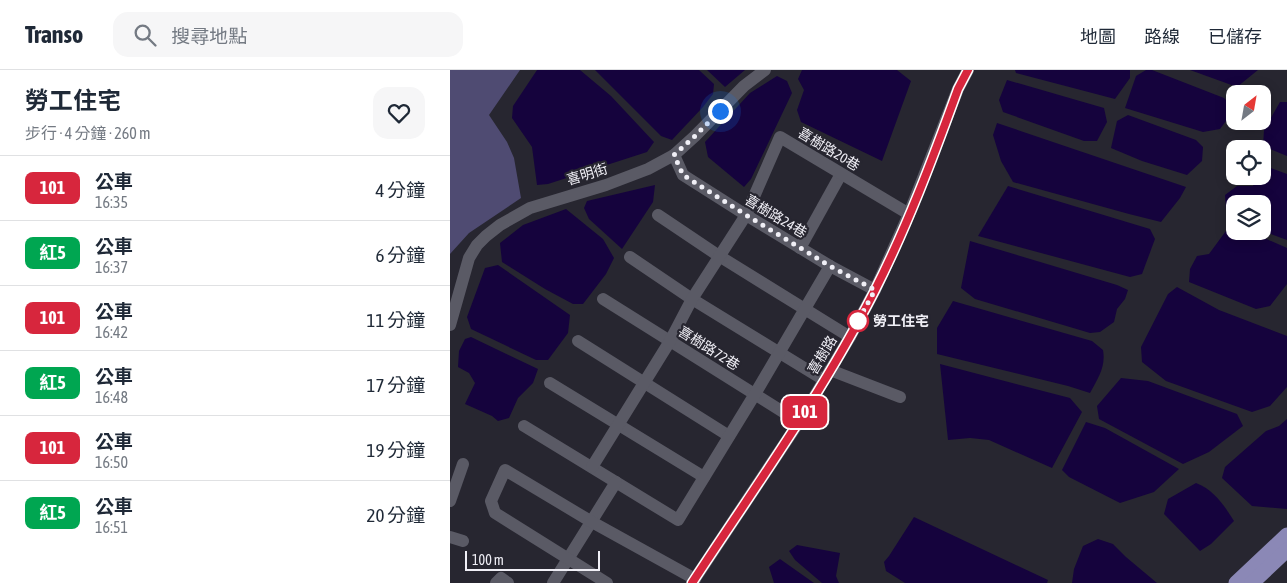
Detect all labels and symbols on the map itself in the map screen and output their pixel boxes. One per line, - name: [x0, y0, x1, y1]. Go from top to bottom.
- north arrow: [1226, 85, 1271, 130]
- your location: [708, 99, 733, 124]
- street label: 喜樹路20巷: [795, 124, 863, 174]
- street label: 喜明街: [565, 160, 609, 188]
- street label: 喜樹路24巷: [742, 191, 810, 241]
- marker: 勞工住宅: [847, 310, 869, 332]
- place label: 勞工住宅: [873, 313, 929, 329]
- street label: 喜樹路72巷: [675, 323, 743, 373]
- street label: 喜樹路: [804, 333, 840, 377]
- line badge: 101: [776, 396, 834, 428]
- scale bar: [465, 548, 600, 571]

